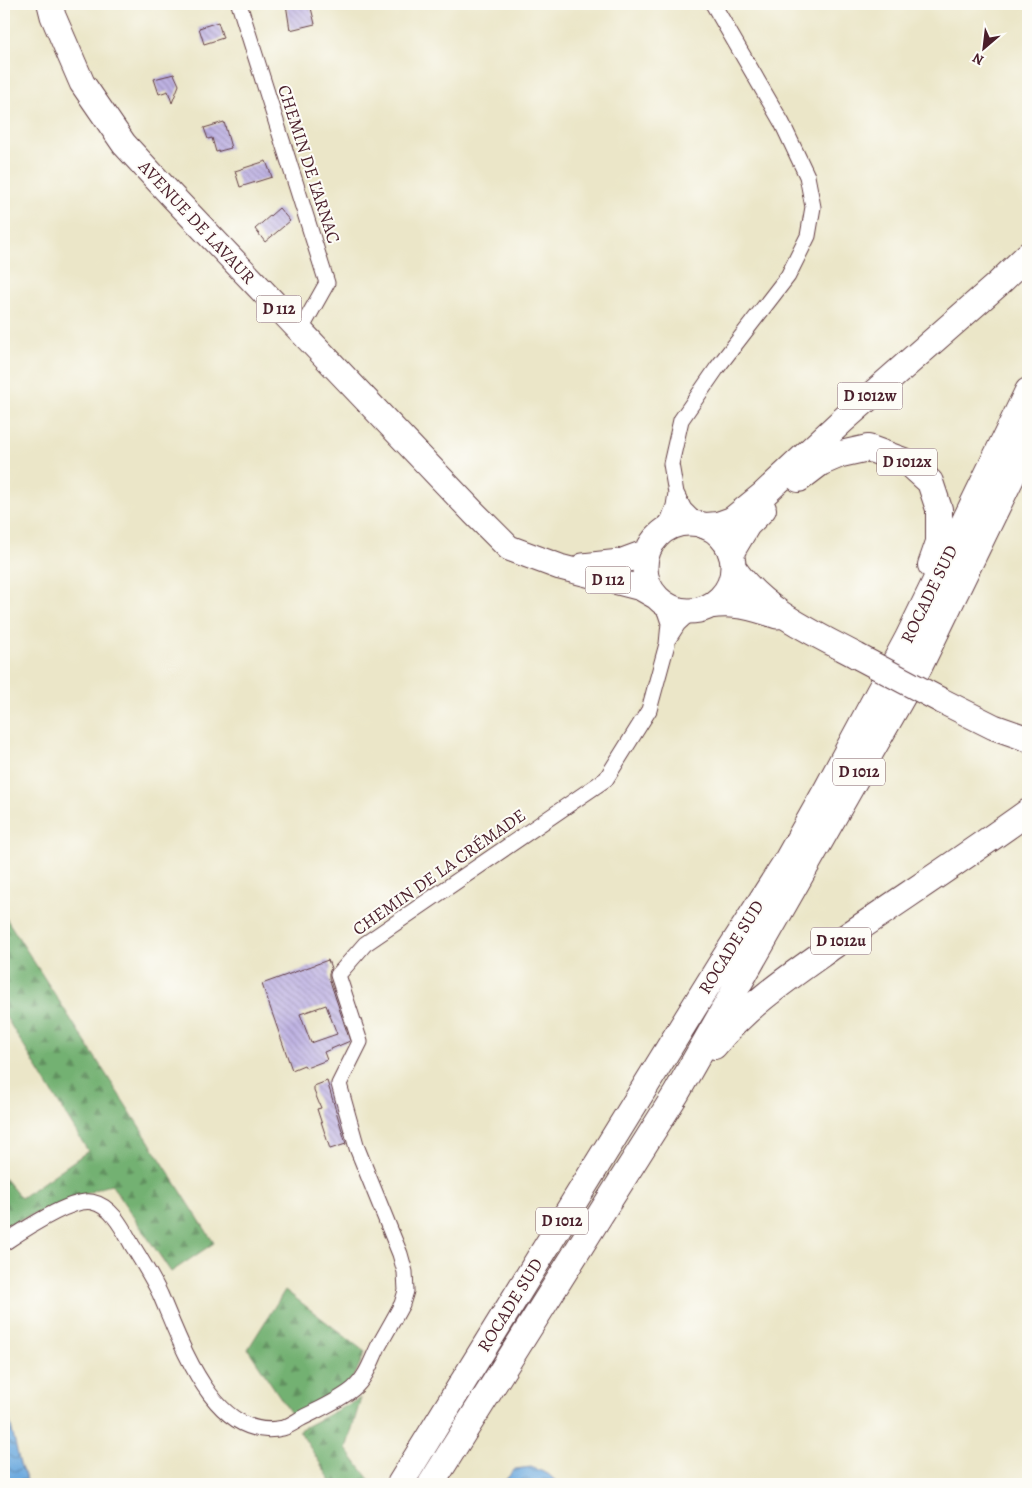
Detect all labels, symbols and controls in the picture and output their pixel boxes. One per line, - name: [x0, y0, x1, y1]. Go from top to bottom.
- north arrow: [960, 22, 1010, 72]
- text: N: [969, 48, 987, 70]
- street label: CHEMIN DE L'ARNAC: [272, 82, 346, 246]
- street label: AVENUE DE LAVAUR: [133, 154, 261, 289]
- road number: D 112: [256, 296, 302, 322]
- road number: D 1012w: [838, 382, 902, 410]
- road number: D 1012x: [877, 448, 937, 476]
- street label: ROCADE SUD: [895, 541, 963, 647]
- road number: D 112: [586, 566, 630, 594]
- road number: D 1012: [833, 759, 885, 786]
- street label: CHEMIN DE LA CRÉMADE: [348, 803, 530, 941]
- street label: ROCADE SUD: [693, 896, 769, 998]
- road number: D 1012u: [811, 928, 871, 954]
- road number: D 1012: [536, 1208, 588, 1234]
- street label: ROCADE SUD: [472, 1254, 548, 1356]

